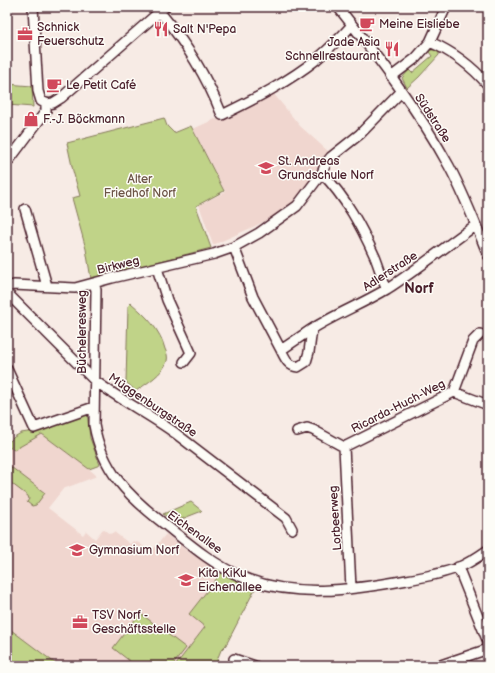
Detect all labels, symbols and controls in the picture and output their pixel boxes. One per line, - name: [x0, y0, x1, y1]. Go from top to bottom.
- cafe icon: Meine Eisliebe: [358, 15, 376, 33]
- place label: Meine Eisliebe: [379, 17, 460, 32]
- place label: Schnick Feuerschutz: [37, 20, 104, 49]
- restaurant icon: Salt N'Pepa: [152, 20, 170, 38]
- place label: Salt N'Pepa: [173, 22, 237, 37]
- office icon: Schnick Feuerschutz: [16, 25, 34, 43]
- place label: Jade Asia Schnellrestaurant: [285, 35, 380, 64]
- restaurant icon: Jade Asia Schnellrestaurant: [383, 40, 401, 58]
- cafe icon: Le Petit Café: [45, 76, 63, 94]
- place label: Le Petit Café: [66, 78, 136, 93]
- street label: Südstraße: [411, 91, 454, 146]
- shop icon: F.-J. Böckmann: [22, 110, 40, 128]
- place label: F.-J. Böckmann: [43, 112, 125, 127]
- place label: St. Andreas Grundschule Norf: [278, 154, 374, 183]
- school or university icon: St. Andreas Grundschule Norf: [257, 159, 275, 177]
- park label: Alter Friedhof Norf: [104, 172, 177, 201]
- street label: Adlerstraße: [360, 248, 421, 295]
- street label: Birkweg: [95, 253, 141, 278]
- district label: Norf: [404, 280, 434, 297]
- street label: Bücheleresweg: [75, 290, 90, 374]
- street label: Müggenburgstraße: [106, 370, 200, 441]
- street label: Ricarda-Huch-Weg: [349, 376, 448, 437]
- street label: Lorbeerweg: [326, 485, 345, 551]
- street label: Eichenallee: [164, 508, 225, 557]
- school or university icon: Gymnasium Norf: [68, 541, 86, 559]
- place label: Gymnasium Norf: [89, 543, 180, 558]
- place label: Kita KiKu Eichenallee: [198, 566, 262, 595]
- school or university icon: Kita KiKu Eichenallee: [177, 571, 195, 589]
- place label: TSV Norf - Geschäftsstelle: [92, 608, 176, 637]
- office icon: TSV Norf - Geschäftsstelle: [71, 613, 89, 631]

